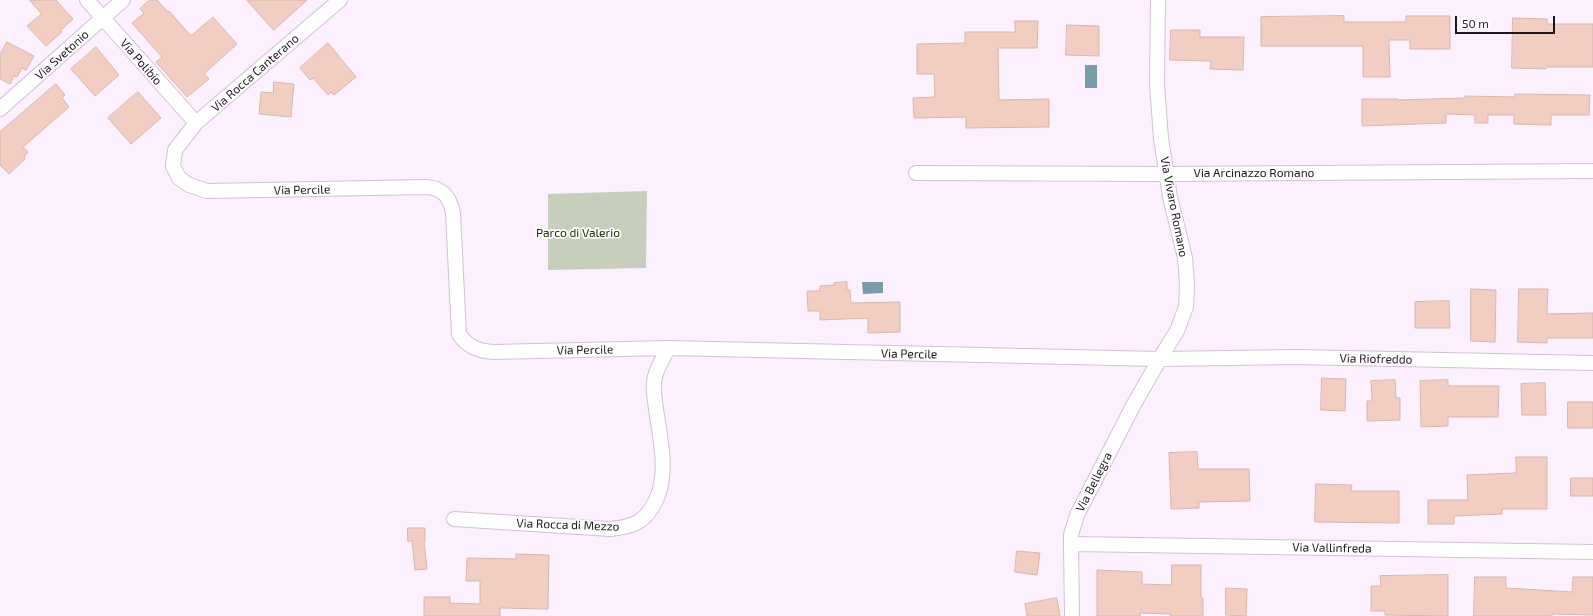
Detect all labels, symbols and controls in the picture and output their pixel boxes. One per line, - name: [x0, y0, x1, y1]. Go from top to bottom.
- scale bar: [1457, 8, 1557, 34]
- text: 50 m: [1462, 16, 1489, 30]
- street label: Via Svetonio: [32, 27, 92, 83]
- street label: Via Rocca Canterano: [208, 31, 302, 115]
- street label: Via Polibio: [117, 36, 165, 88]
- street label: Via Vivaro Romano: [1157, 156, 1191, 258]
- street label: Via Arcinazzo Romano: [1194, 166, 1314, 180]
- street label: Via Percile: [274, 182, 330, 198]
- park label: Parco di Valerio: [536, 226, 620, 240]
- street label: Via Percile: [557, 342, 613, 358]
- street label: Via Percile: [881, 346, 937, 362]
- street label: Via Riofreddo: [1339, 351, 1413, 367]
- street label: Via Bellegra: [1073, 450, 1115, 514]
- street label: Via Rocca di Mezzo: [516, 516, 620, 534]
- street label: Via Vallinfreda: [1292, 540, 1372, 556]

